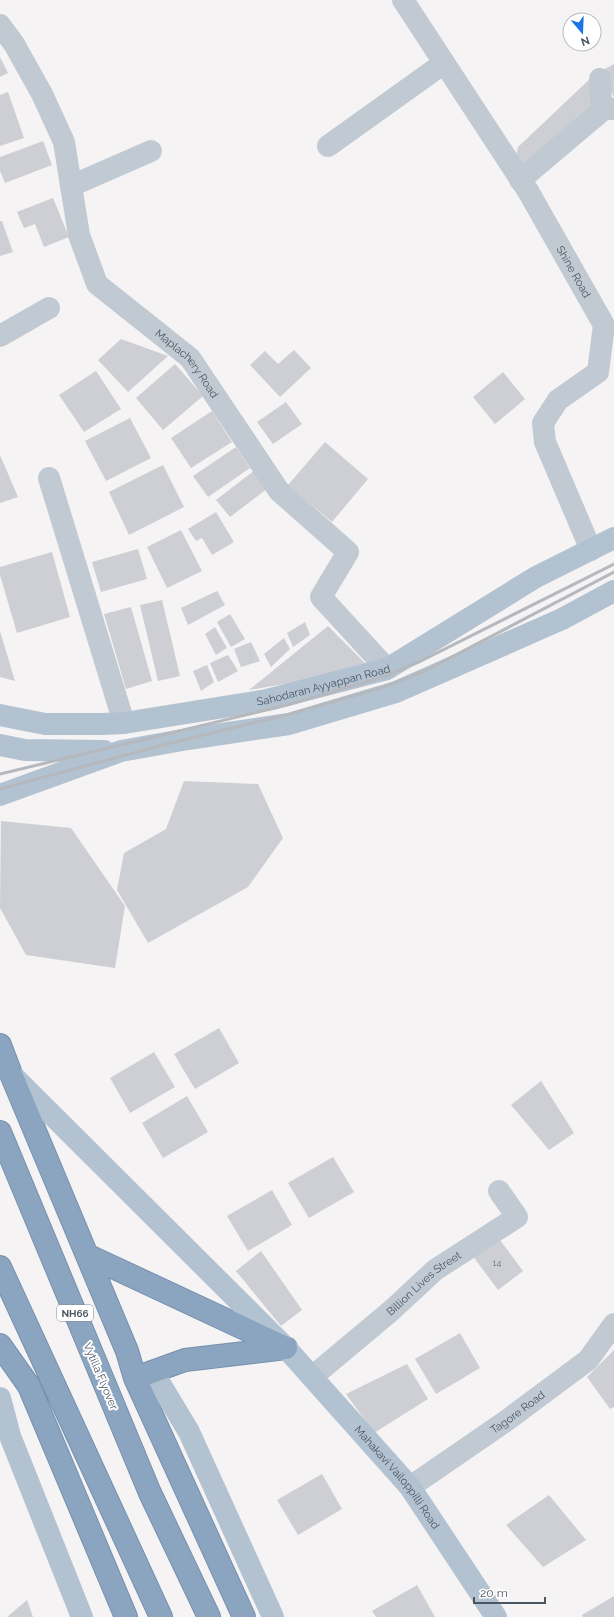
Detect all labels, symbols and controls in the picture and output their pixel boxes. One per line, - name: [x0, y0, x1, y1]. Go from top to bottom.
- north arrow: [562, 12, 602, 52]
- text: N: [579, 33, 591, 48]
- street label: Shine Road: [553, 244, 593, 300]
- street label: Maplachery Road: [152, 327, 221, 401]
- street label: Sahodaran Ayyappan Road: [256, 662, 392, 709]
- street label: Billion Lives Street: [384, 1249, 464, 1319]
- house number: 14: [493, 1258, 501, 1268]
- road number: NH66: [57, 1305, 93, 1321]
- street label: Vytilla Flyover: [81, 1341, 121, 1412]
- street label: Tagore Road: [488, 1388, 548, 1437]
- street label: Mahakavi Vailoppilli Road: [352, 1423, 442, 1532]
- scale bar: [474, 1579, 545, 1605]
- text: 20 m: [480, 1586, 508, 1600]

